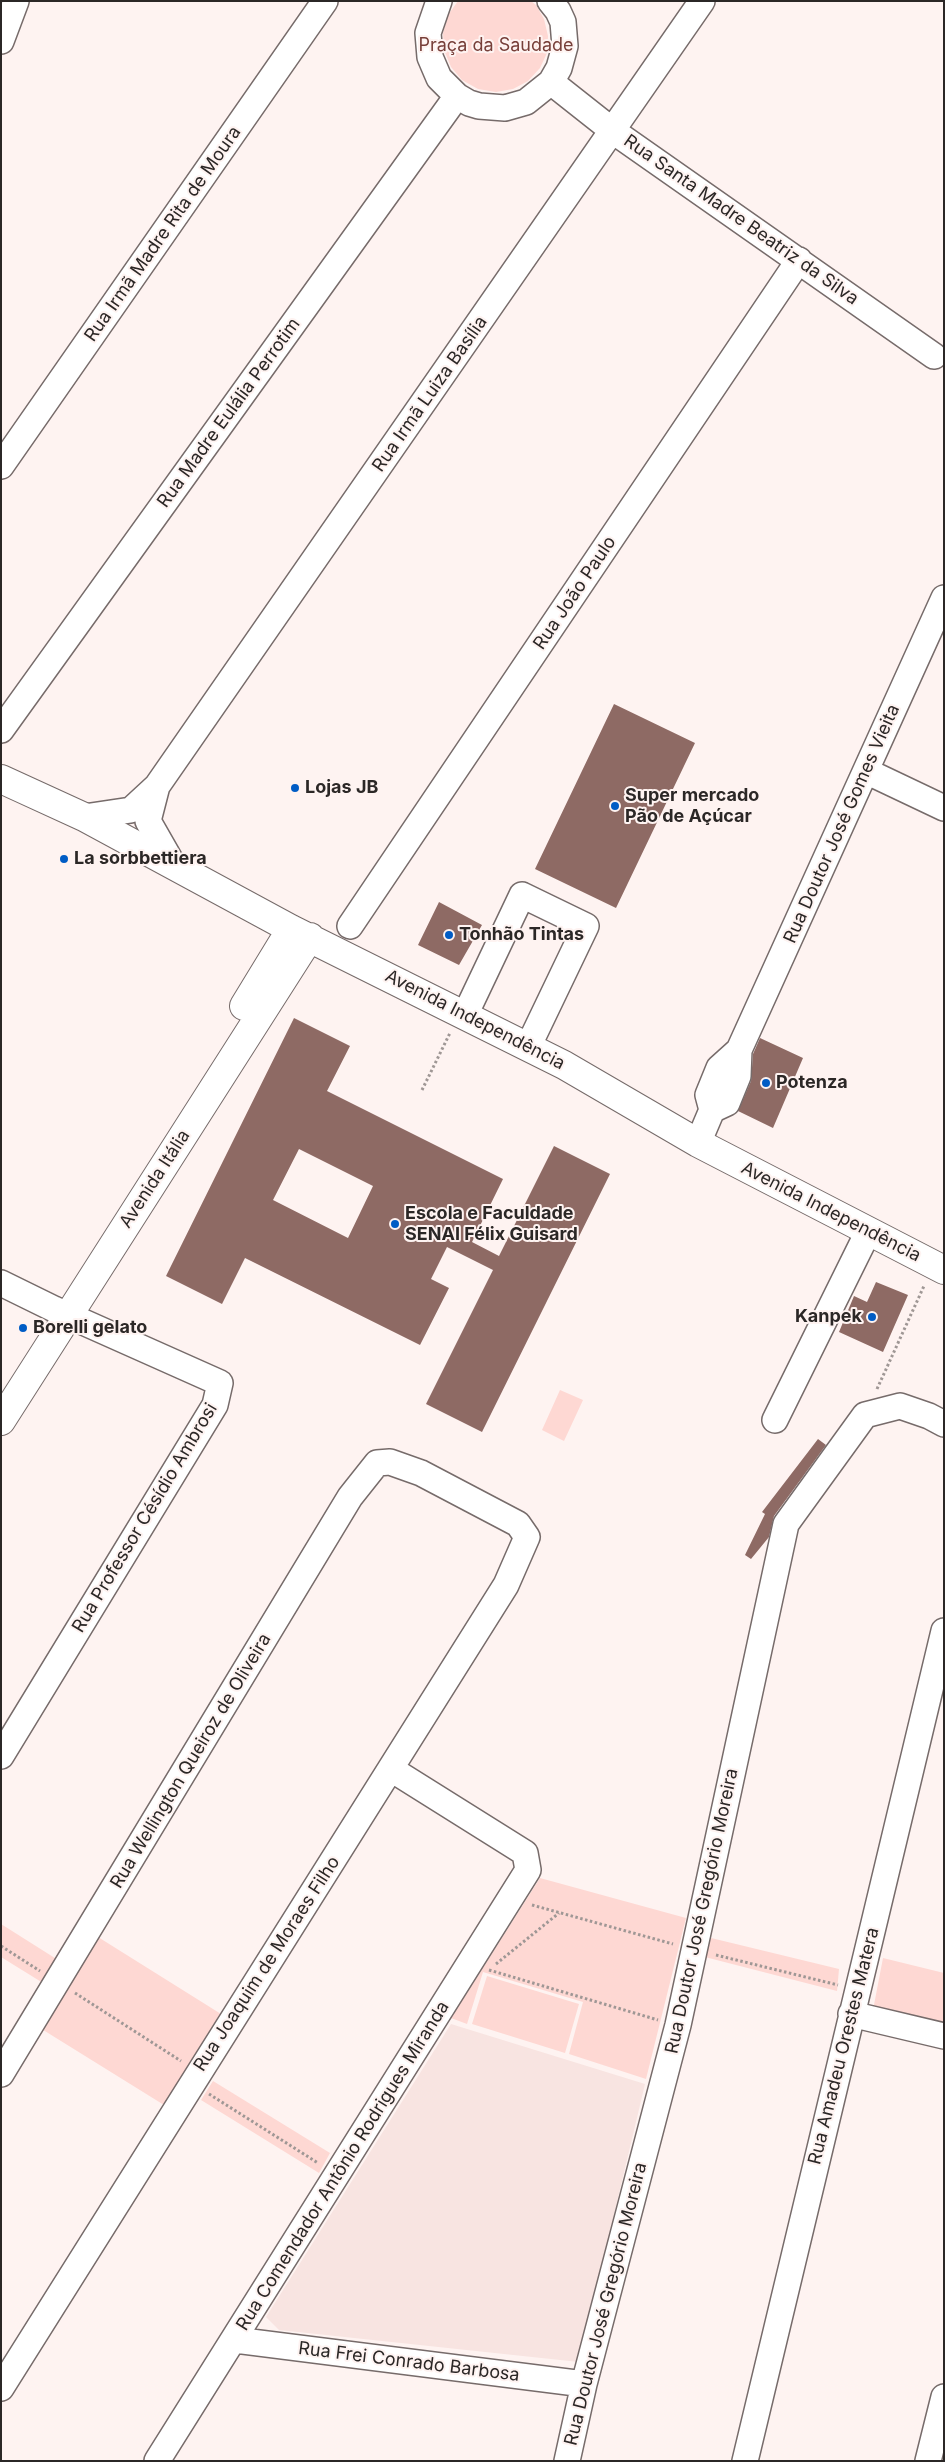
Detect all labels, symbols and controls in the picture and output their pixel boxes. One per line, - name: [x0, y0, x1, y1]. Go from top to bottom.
- park label: Praça da Saudade: [418, 35, 574, 57]
- street label: Rua Irmã Madre Rita de Moura: [80, 122, 246, 346]
- street label: Rua Santa Madre Beatriz da Silva: [619, 130, 863, 310]
- street label: Rua Irmã Luiza Basília: [368, 312, 492, 476]
- street label: Rua Madre Eulália Perrotim: [153, 314, 305, 512]
- street label: Rua João Paulo: [529, 532, 621, 654]
- street label: Rua Doutor José Gomes Vieita: [779, 701, 905, 947]
- place label: Lojas JB: [305, 777, 378, 799]
- marker: Lojas JB: [289, 782, 301, 794]
- place label: Super mercado Pão de Açúcar: [625, 785, 759, 828]
- marker: Super mercado Pão de Açúcar: [609, 800, 621, 812]
- place label: La sorbbettiera: [74, 848, 207, 870]
- marker: La sorbbettiera: [58, 853, 70, 865]
- place label: Tonhão Tintas: [459, 924, 584, 946]
- marker: Tonhão Tintas: [443, 929, 455, 941]
- street label: Avenida Independência: [382, 965, 568, 1075]
- place label: Potenza: [776, 1072, 848, 1094]
- marker: Potenza: [760, 1077, 772, 1089]
- street label: Avenida Itália: [115, 1126, 195, 1232]
- street label: Avenida Independência: [738, 1157, 924, 1267]
- place label: Escola e Faculdade SENAI Félix Guisard: [405, 1203, 578, 1246]
- marker: Escola e Faculdade SENAI Félix Guisard: [389, 1218, 401, 1230]
- place label: Kanpek: [795, 1306, 862, 1328]
- marker: Kanpek: [866, 1311, 878, 1323]
- place label: Borelli gelato: [33, 1317, 147, 1339]
- marker: Borelli gelato: [17, 1322, 29, 1334]
- street label: Rua Professor Césídio Ambrosi: [68, 1400, 222, 1636]
- street label: Rua Wellington Queiroz de Oliveira: [106, 1630, 276, 1892]
- street label: Rua Doutor José Gregório Moreira: [661, 1766, 743, 2056]
- street label: Rua Joaquim de Moraes Filho: [189, 1852, 345, 2076]
- street label: Rua Amadeu Orestes Matera: [804, 1925, 884, 2167]
- street label: Rua Comendador Antônio Rodrigues Miranda: [232, 1997, 454, 2335]
- street label: Rua Doutor José Gregório Moreira: [560, 2160, 652, 2448]
- street label: Rua Frei Conrado Barbosa: [297, 2338, 521, 2386]

